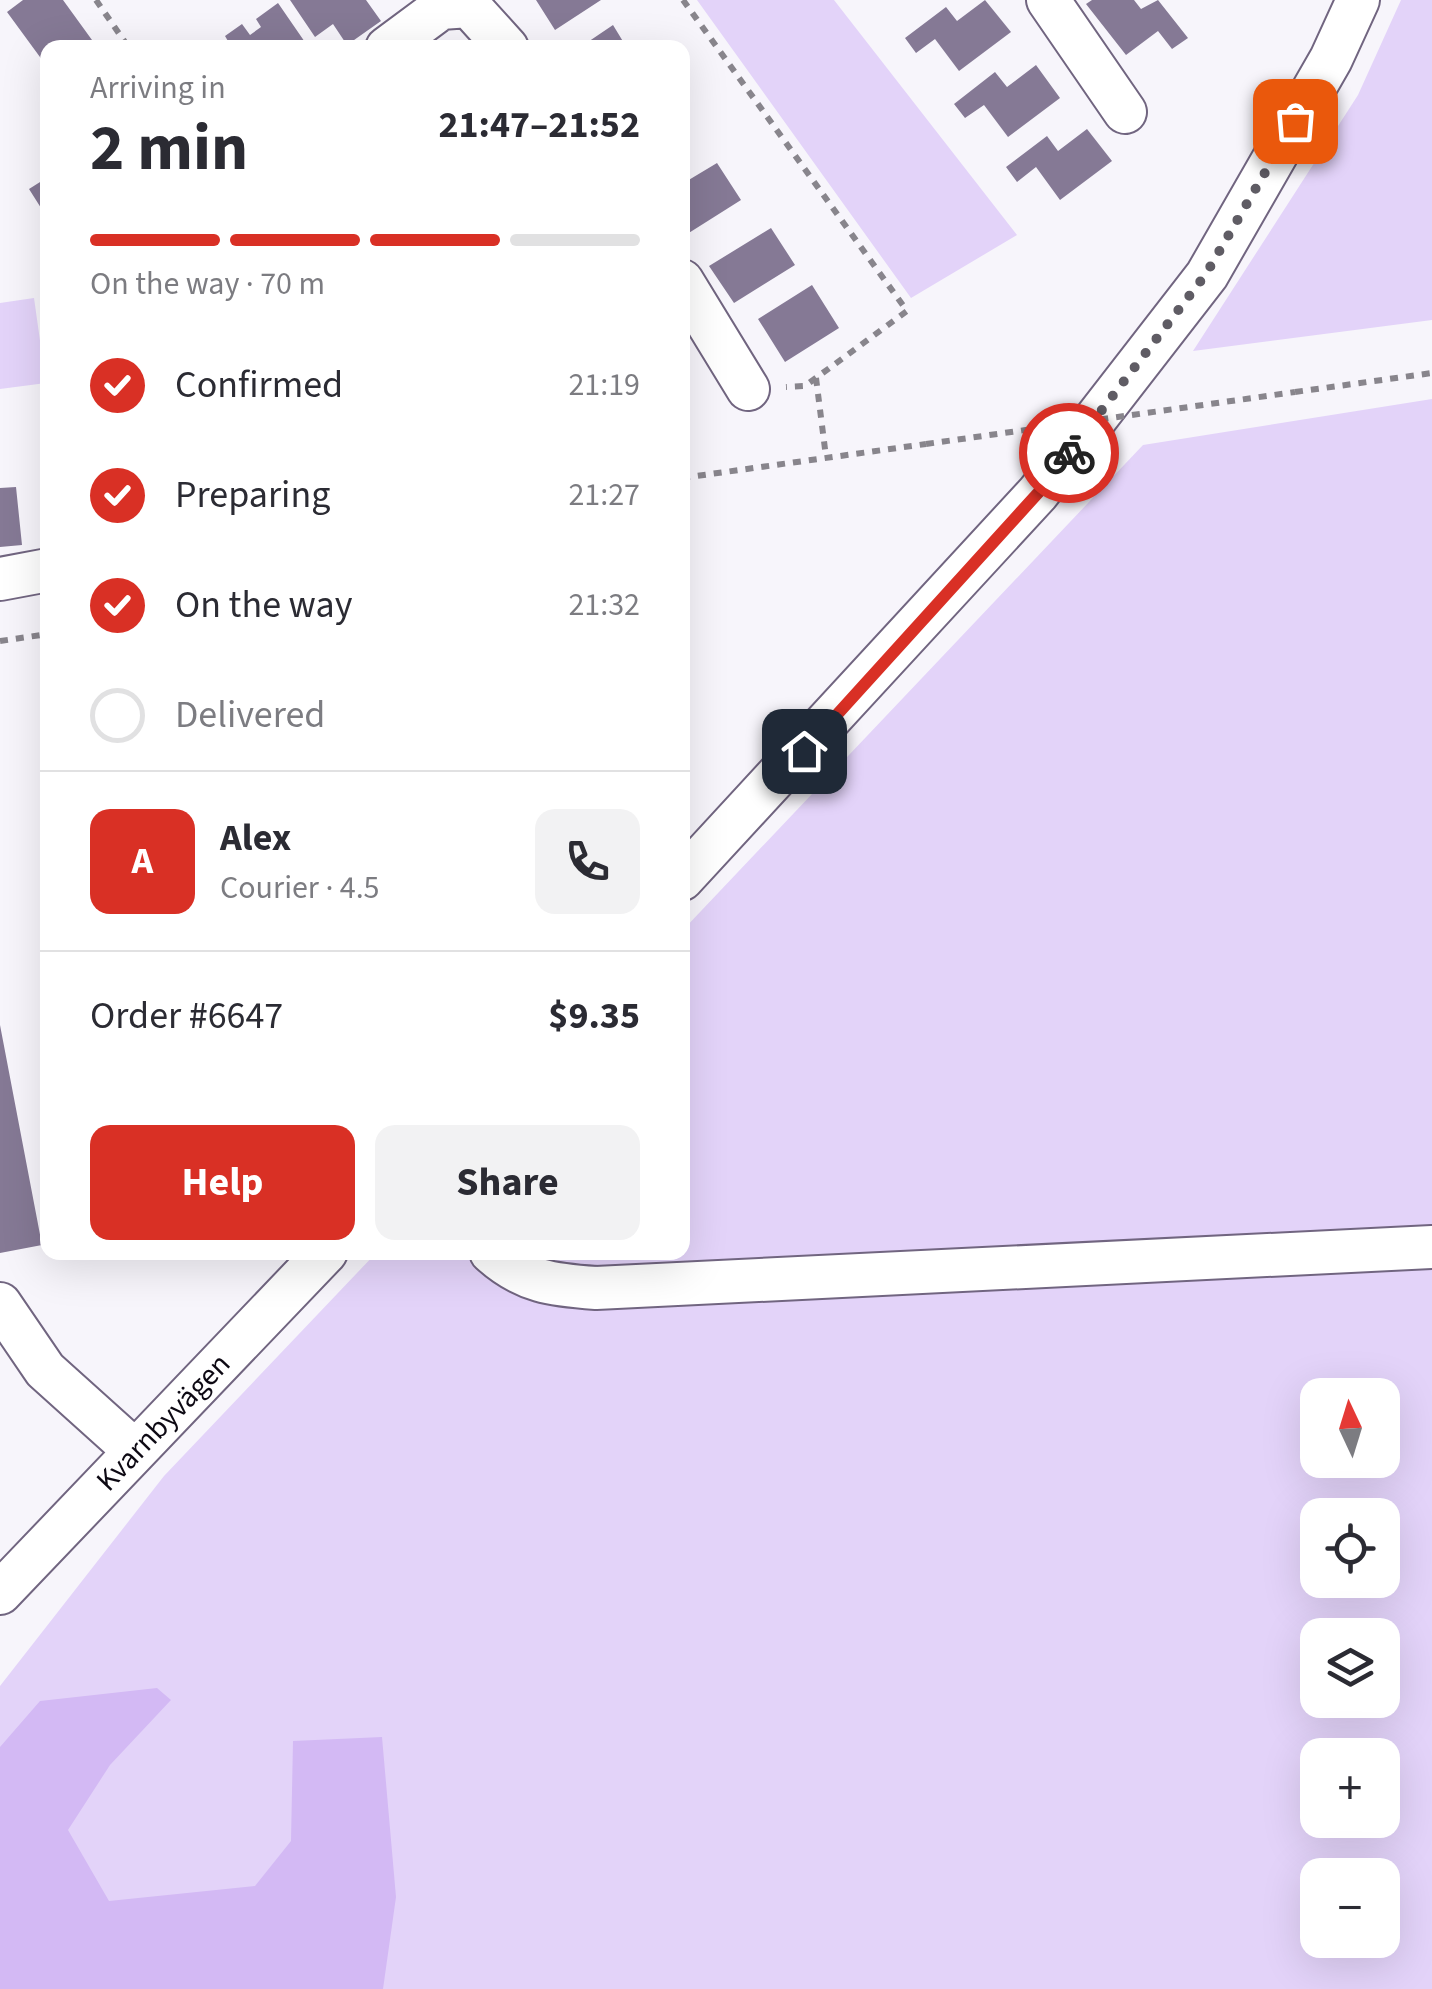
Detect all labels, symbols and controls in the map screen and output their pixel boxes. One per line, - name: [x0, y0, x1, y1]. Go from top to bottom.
- text: Arriving in: [90, 65, 226, 111]
- pin: [1253, 79, 1338, 164]
- icon: bag: [1268, 94, 1323, 149]
- text: 21:47–21:52: [438, 98, 640, 152]
- text: 2 min: [90, 102, 248, 195]
- text: On the way · 70 m: [90, 261, 325, 307]
- icon: check: [90, 358, 145, 413]
- text: Confirmed: [175, 358, 343, 412]
- text: 21:19: [568, 362, 640, 408]
- courier: [1019, 403, 1119, 503]
- icon: bike: [1042, 426, 1097, 481]
- icon: check: [90, 468, 145, 523]
- text: Preparing: [175, 468, 330, 522]
- text: 21:27: [568, 472, 640, 518]
- icon: check: [90, 578, 145, 633]
- text: On the way: [175, 578, 352, 632]
- text: 21:32: [568, 582, 640, 628]
- text: Delivered: [175, 688, 325, 742]
- pin: [762, 709, 847, 794]
- icon: home: [777, 724, 832, 779]
- button: phone: [535, 809, 640, 914]
- text: Alex: [220, 811, 291, 865]
- text: A: [132, 834, 153, 888]
- text: Courier · 4.5: [220, 865, 380, 911]
- text: Order #6647: [90, 989, 283, 1043]
- text: $9.35: [548, 989, 640, 1043]
- button: Help: [90, 1125, 355, 1240]
- button: Share: [375, 1125, 640, 1240]
- street label: Kvarnbyvägen: [86, 1344, 240, 1501]
- north arrow: [1300, 1378, 1400, 1478]
- map controls: [1300, 1378, 1400, 1958]
- button: locate: [1300, 1498, 1400, 1598]
- button: layers: [1300, 1618, 1400, 1718]
- button: +: [1300, 1738, 1400, 1838]
- button: −: [1300, 1858, 1400, 1958]

